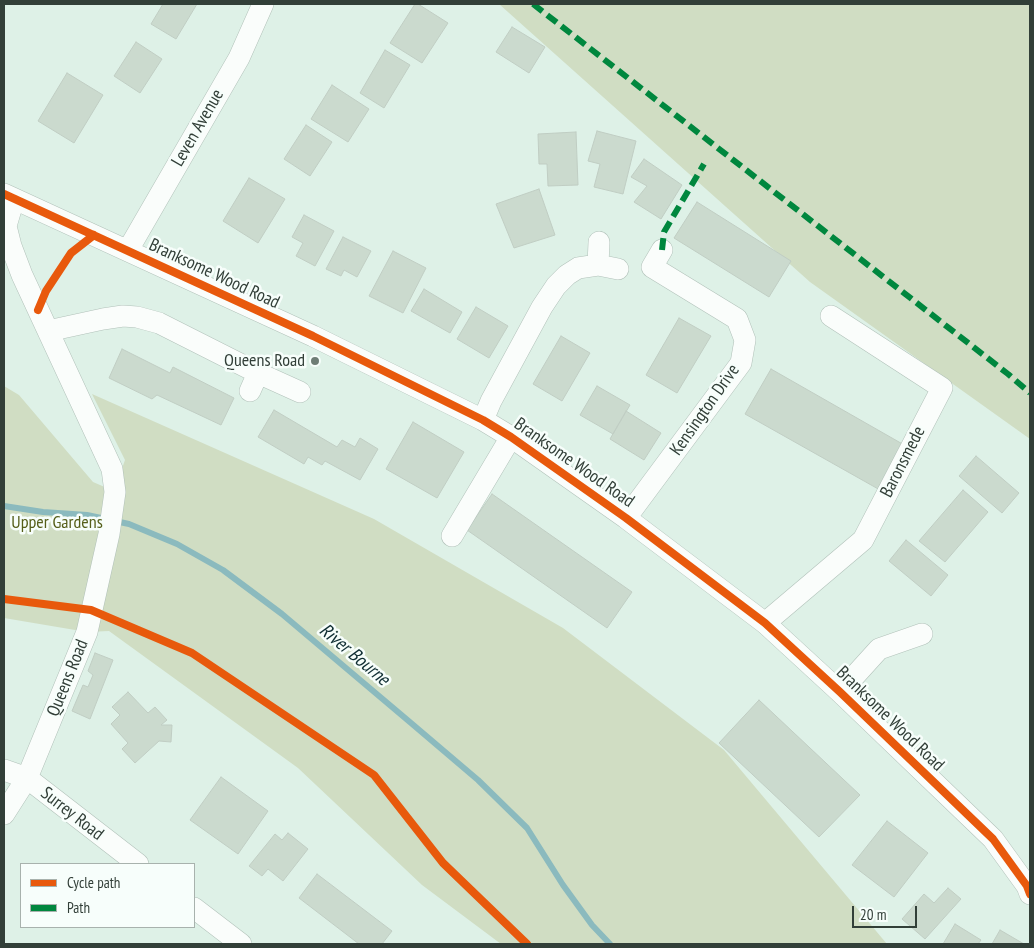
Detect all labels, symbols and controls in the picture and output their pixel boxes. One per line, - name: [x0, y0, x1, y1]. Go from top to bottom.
- street label: Leven Avenue: [167, 86, 229, 170]
- street label: Branksome Wood Road: [145, 234, 283, 314]
- place label: Queens Road: [224, 350, 305, 372]
- marker: Queens Road: [309, 355, 321, 367]
- street label: Kensington Drive: [666, 360, 744, 460]
- street label: Branksome Wood Road: [510, 414, 638, 512]
- street label: Baronsmede: [876, 423, 930, 501]
- park label: Upper Gardens: [11, 512, 103, 534]
- water label: River Bourne: [314, 619, 394, 691]
- street label: Queens Road: [43, 636, 93, 720]
- street label: Branksome Wood Road: [832, 662, 948, 776]
- street label: Surrey Road: [36, 783, 108, 845]
- legend: [20, 863, 195, 928]
- text: Cycle path: [67, 873, 120, 892]
- scale bar: [854, 896, 919, 928]
- text: Path: [67, 898, 90, 917]
- text: 20 m: [860, 905, 886, 924]

